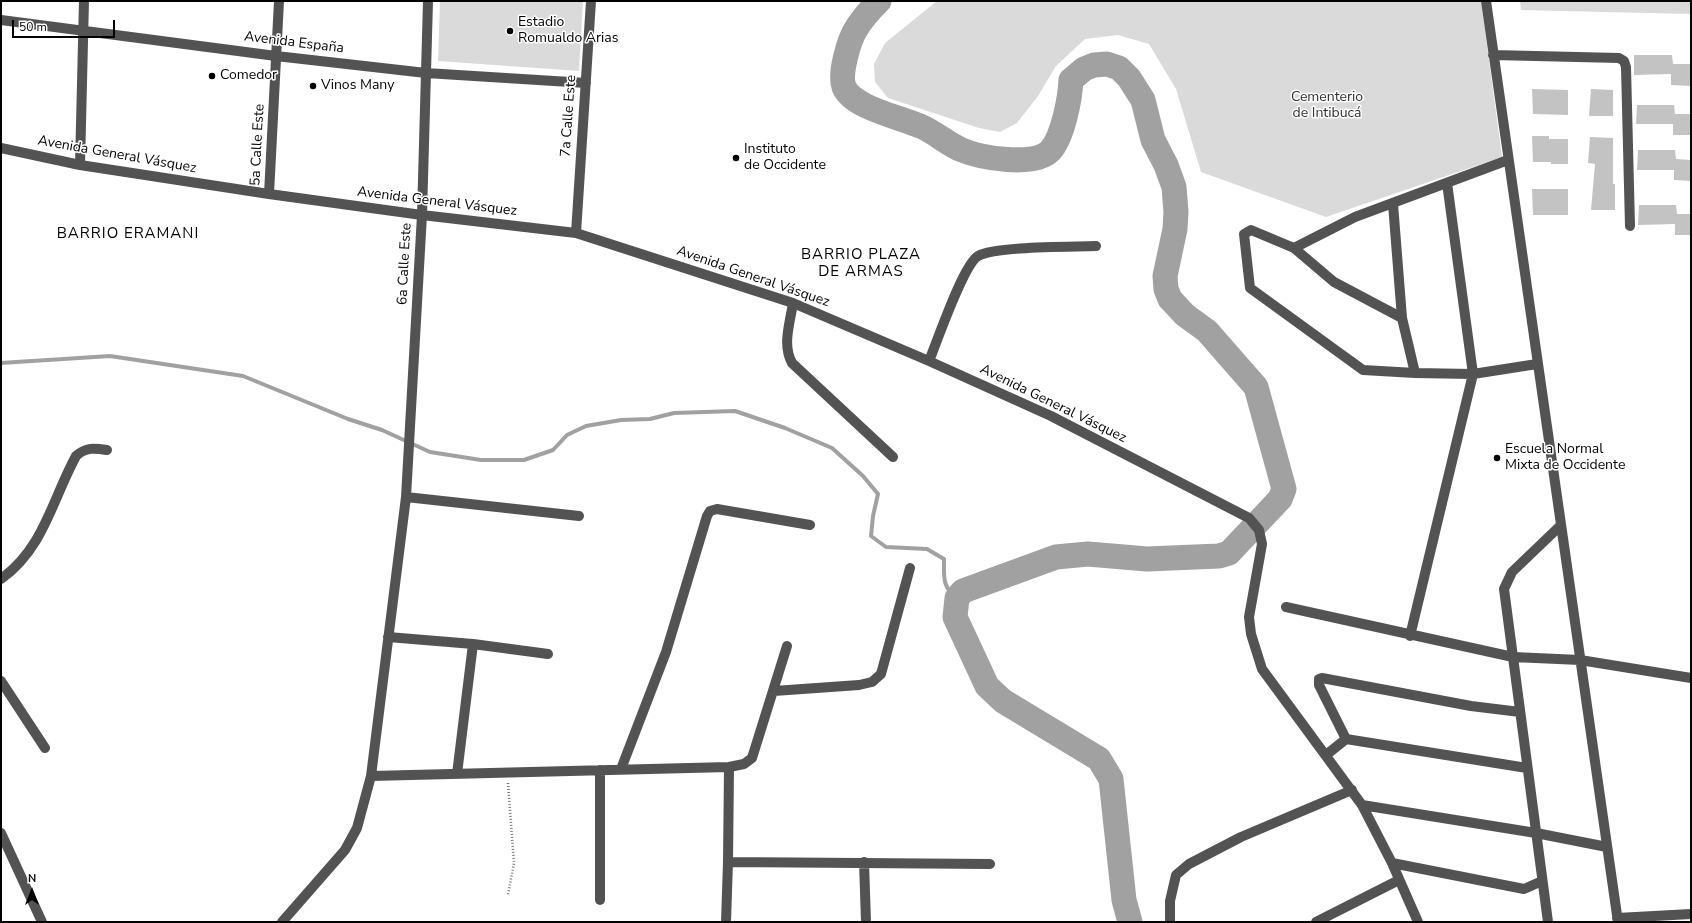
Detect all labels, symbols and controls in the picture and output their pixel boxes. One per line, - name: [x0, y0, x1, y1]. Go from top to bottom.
- scale bar: [14, 12, 117, 38]
- place label: Estadio Romualdo Arias: [518, 15, 618, 48]
- text: 50 m: [19, 19, 47, 35]
- marker: Estadio Romualdo Arias: [505, 26, 515, 36]
- street label: Avenida España: [243, 29, 345, 57]
- place label: Comedor: [220, 68, 277, 84]
- marker: Comedor: [207, 71, 217, 81]
- street label: 7a Calle Este: [558, 74, 580, 158]
- place label: Vinos Many: [321, 78, 394, 94]
- marker: Vinos Many: [308, 81, 318, 91]
- park label: Cementerio de Intibucá: [1291, 90, 1363, 122]
- street label: 5a Calle Este: [247, 103, 269, 187]
- street label: Avenida General Vásquez: [36, 133, 198, 177]
- place label: Instituto de Occidente: [744, 142, 826, 174]
- marker: Instituto de Occidente: [731, 153, 741, 163]
- street label: Avenida General Vásquez: [356, 184, 518, 220]
- street label: 6a Calle Este: [394, 222, 416, 306]
- district label: BARRIO ERAMANI: [57, 225, 199, 243]
- street label: Avenida General Vásquez: [674, 243, 832, 311]
- district label: BARRIO PLAZA DE ARMAS: [801, 246, 921, 281]
- street label: Avenida General Vásquez: [977, 361, 1129, 447]
- place label: Escuela Normal Mixta de Occidente: [1505, 442, 1625, 474]
- marker: Escuela Normal Mixta de Occidente: [1492, 453, 1502, 463]
- north arrow: [12, 871, 52, 911]
- text: N: [28, 871, 36, 886]

